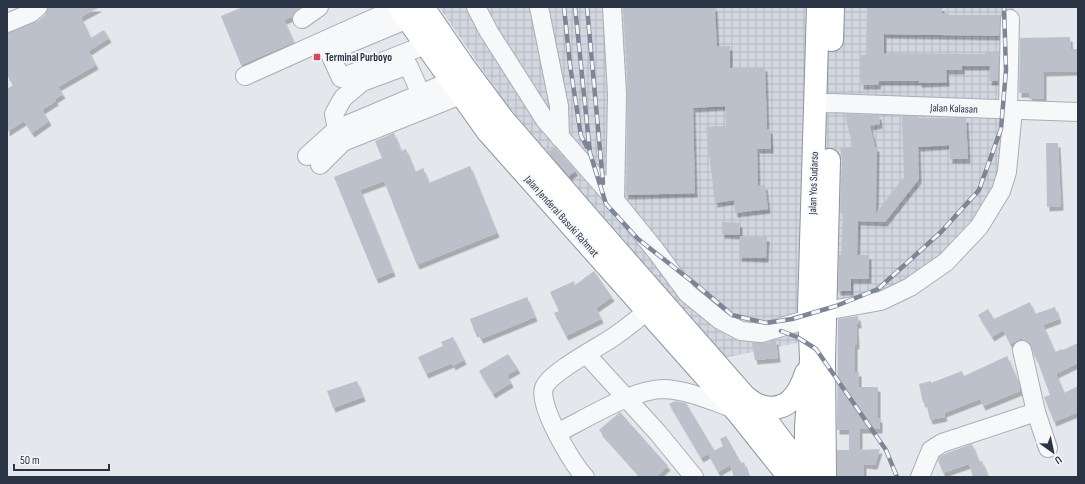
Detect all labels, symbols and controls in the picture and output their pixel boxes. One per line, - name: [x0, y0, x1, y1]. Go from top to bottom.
- place label: Terminal Purboyo: [325, 51, 392, 64]
- marker: Terminal Purboyo: [312, 52, 322, 62]
- street label: Jalan Kalasan: [929, 101, 978, 116]
- street label: Jalan Yos Sudarso: [806, 151, 821, 216]
- street label: Jalan Jenderal Basuki Rahmat: [521, 172, 602, 260]
- north arrow: [1033, 432, 1073, 472]
- scale bar: [14, 446, 109, 472]
- text: 50 m: [20, 453, 40, 468]
- text: U: [1052, 453, 1064, 467]

